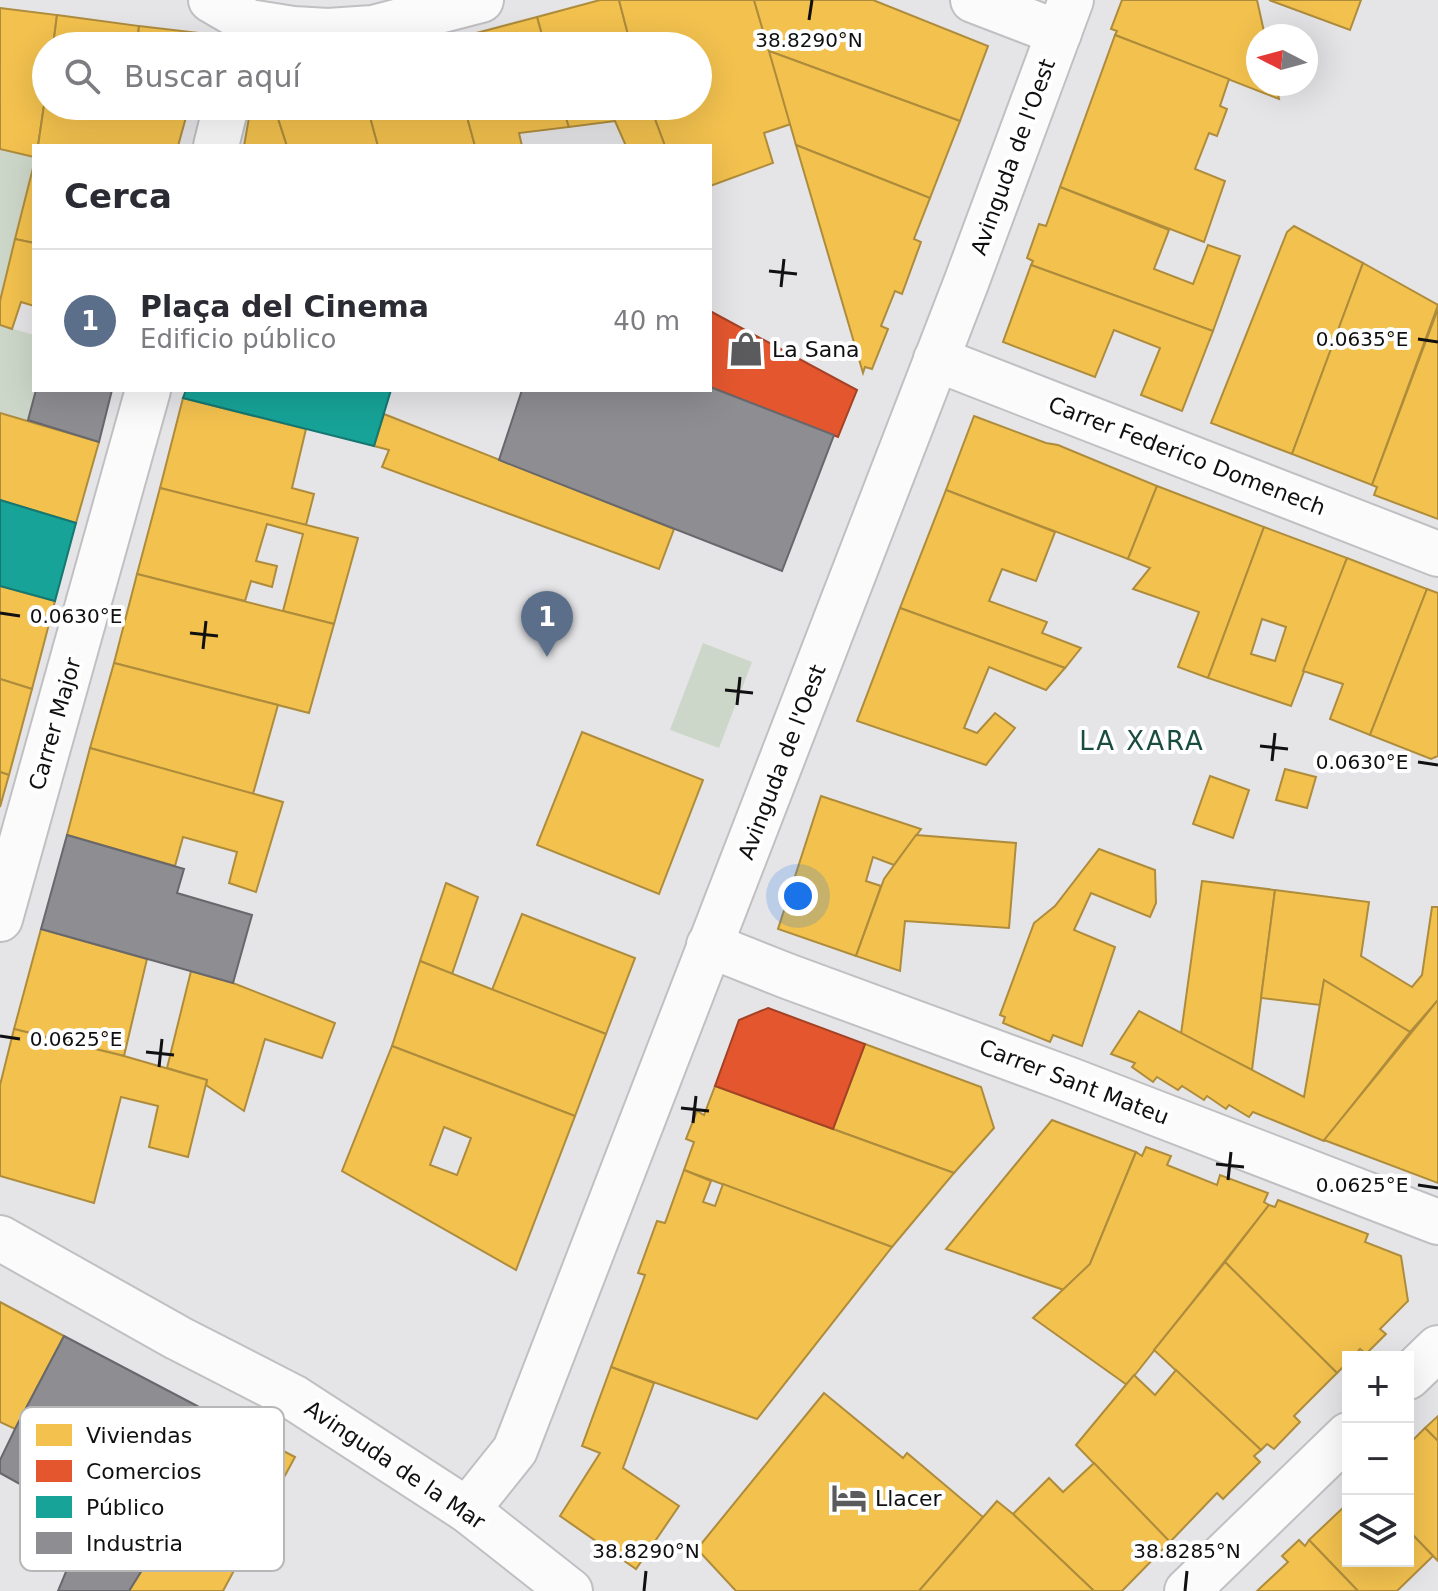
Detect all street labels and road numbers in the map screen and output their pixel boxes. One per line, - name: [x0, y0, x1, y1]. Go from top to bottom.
- street label: Avinguda de l'Oest: [966, 55, 1060, 258]
- street label: Carrer Federico Domenech: [1045, 392, 1329, 520]
- street label: Carrer Major: [24, 654, 86, 793]
- street label: Avinguda de l'Oest: [733, 661, 831, 863]
- street label: Carrer Sant Mateu: [976, 1034, 1172, 1130]
- street label: Avinguda de la Mar: [300, 1395, 491, 1535]

